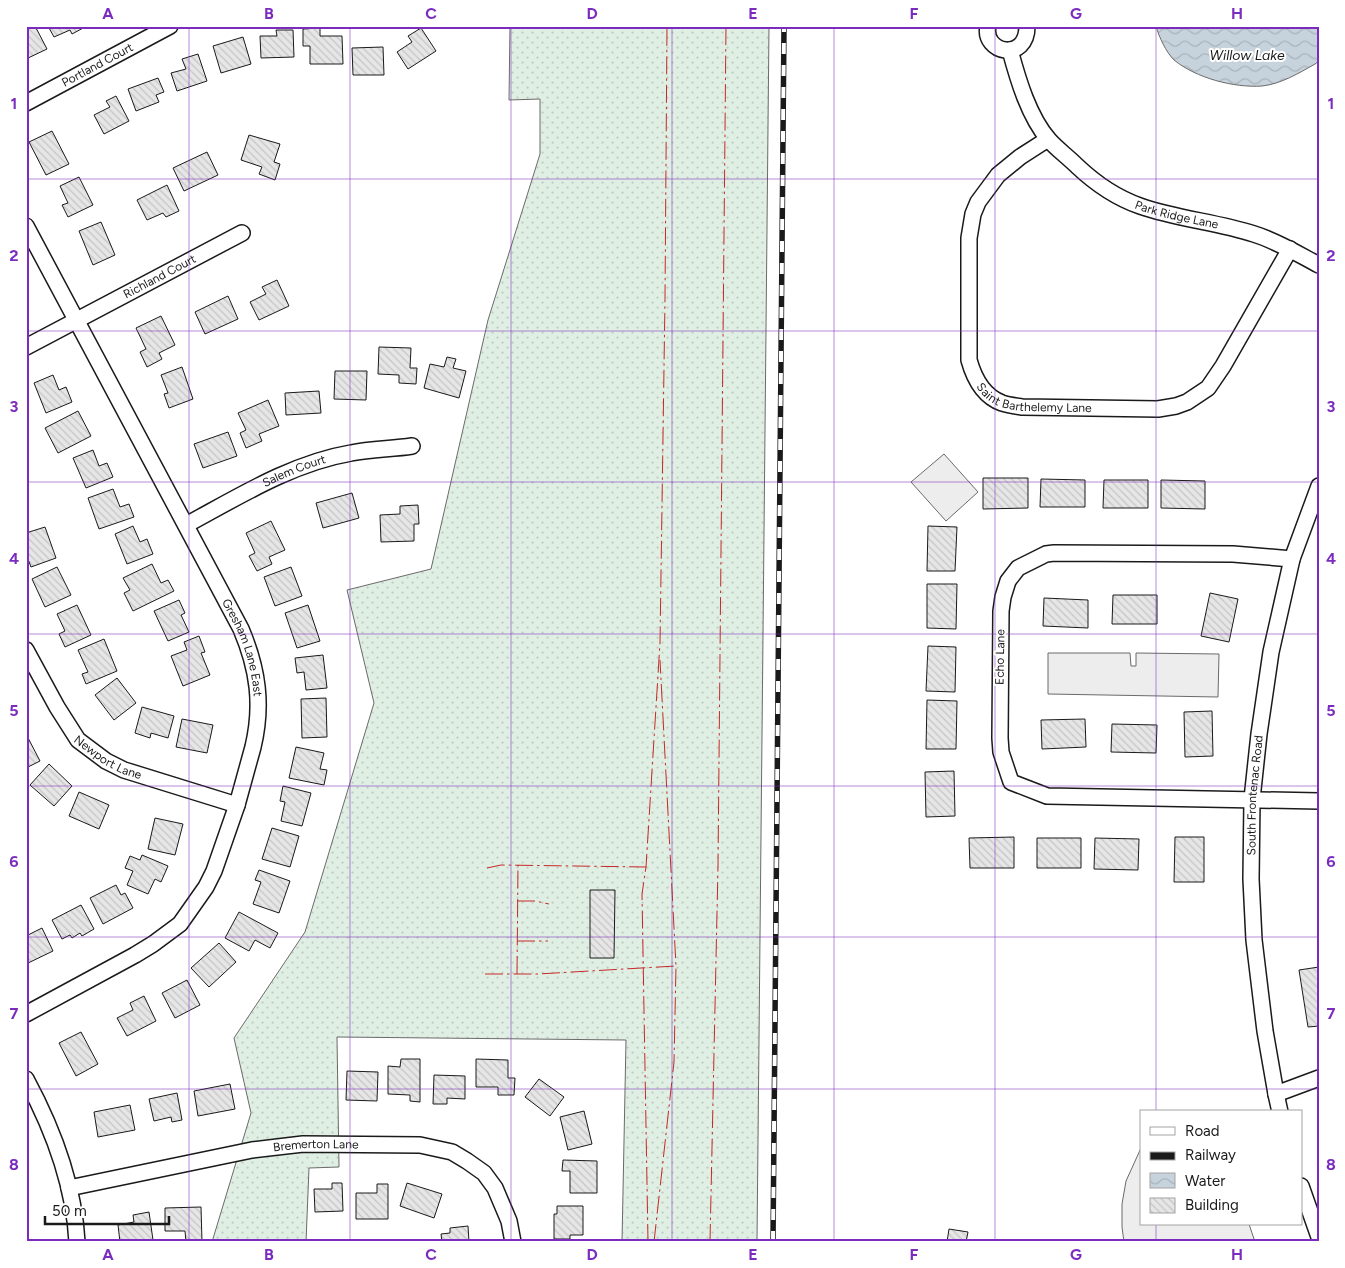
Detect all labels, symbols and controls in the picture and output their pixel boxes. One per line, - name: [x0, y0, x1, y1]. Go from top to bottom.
- text: A: [102, 4, 114, 23]
- text: B: [264, 4, 274, 23]
- text: C: [425, 4, 437, 23]
- text: D: [586, 4, 598, 23]
- text: E: [748, 4, 758, 23]
- text: F: [910, 4, 919, 23]
- text: G: [1070, 4, 1082, 23]
- text: H: [1231, 4, 1243, 23]
- street label: Portland Court: [59, 40, 136, 90]
- water label: Willow Lake: [1209, 47, 1285, 64]
- text: 1: [11, 94, 17, 113]
- text: 1: [1328, 94, 1334, 113]
- street label: Park Ridge Lane: [1133, 198, 1220, 232]
- text: 2: [9, 246, 19, 265]
- text: 2: [1326, 246, 1336, 265]
- street label: Richland Court: [121, 251, 199, 301]
- street label: Saint Barthelemy Lane: [974, 380, 1092, 415]
- text: 3: [10, 397, 19, 416]
- text: 3: [1327, 397, 1336, 416]
- street label: Salem Court: [260, 452, 328, 490]
- text: 4: [9, 549, 19, 568]
- text: 4: [1326, 549, 1336, 568]
- street label: Gresham Lane East: [219, 596, 265, 697]
- street label: Echo Lane: [993, 629, 1007, 685]
- text: 5: [9, 701, 19, 720]
- text: 5: [1326, 701, 1336, 720]
- street label: Newport Lane: [71, 732, 144, 782]
- street label: South Frontenac Road: [1244, 735, 1266, 855]
- text: 6: [9, 852, 19, 871]
- text: 6: [1326, 852, 1336, 871]
- text: 7: [10, 1004, 19, 1023]
- text: 7: [1327, 1004, 1336, 1023]
- legend: [1140, 1110, 1302, 1226]
- text: Road: [1185, 1122, 1220, 1140]
- street label: Bremerton Lane: [272, 1137, 359, 1154]
- text: Railway: [1185, 1146, 1236, 1164]
- text: 8: [9, 1155, 19, 1174]
- text: 8: [1326, 1155, 1336, 1174]
- text: Water: [1185, 1172, 1225, 1190]
- scale bar: [45, 1193, 169, 1225]
- text: Building: [1185, 1196, 1239, 1214]
- text: 50 m: [52, 1202, 87, 1220]
- text: A: [102, 1245, 114, 1264]
- text: B: [264, 1245, 274, 1264]
- text: C: [425, 1245, 437, 1264]
- text: D: [586, 1245, 598, 1264]
- text: E: [748, 1245, 758, 1264]
- text: F: [910, 1245, 919, 1264]
- text: G: [1070, 1245, 1082, 1264]
- text: H: [1231, 1245, 1243, 1264]

